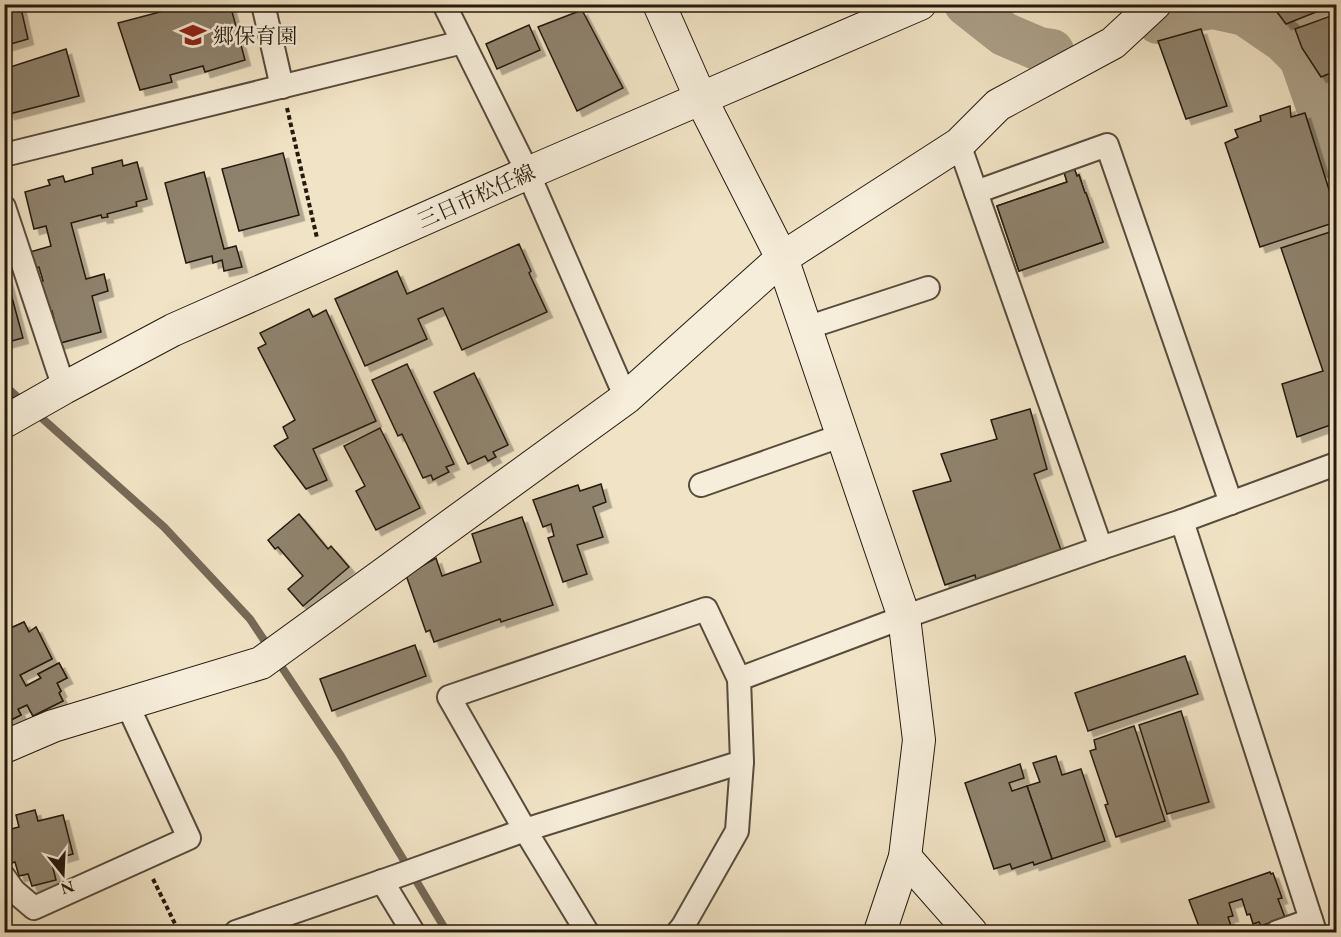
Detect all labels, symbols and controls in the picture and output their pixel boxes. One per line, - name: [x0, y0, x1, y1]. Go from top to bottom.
- school or university icon: 郷保育園: [178, 20, 208, 50]
- place label: 郷保育園: [213, 22, 297, 49]
- street label: 三日市松任線: [413, 158, 539, 234]
- north arrow: [33, 844, 93, 904]
- text: N: [58, 876, 77, 900]

